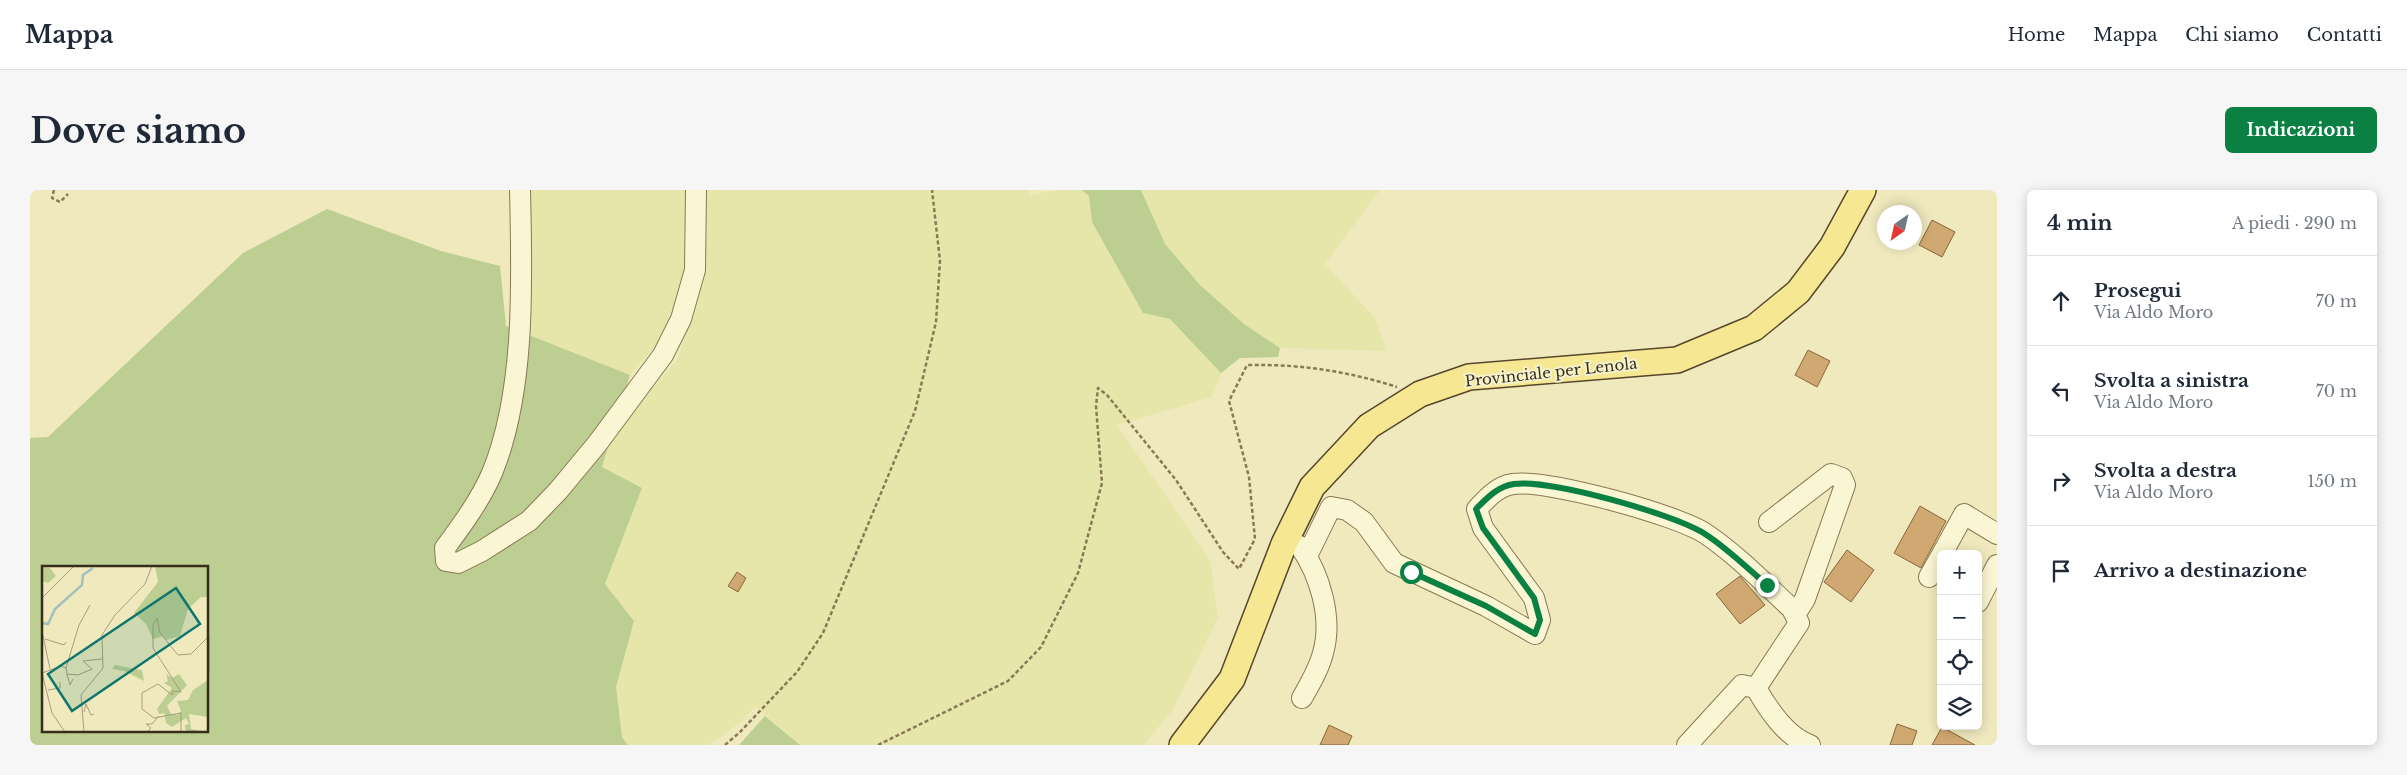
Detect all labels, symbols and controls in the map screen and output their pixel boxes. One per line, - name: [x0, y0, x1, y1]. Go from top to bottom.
- text: Mappa: [25, 20, 114, 49]
- text: Home: [2008, 24, 2065, 46]
- text: Mappa: [2093, 24, 2157, 46]
- text: Chi siamo: [2185, 24, 2279, 46]
- text: Contatti: [2307, 24, 2382, 46]
- button: Indicazioni: [2225, 107, 2377, 153]
- text: Dove siamo: [30, 109, 246, 152]
- north arrow: [1877, 205, 1922, 250]
- text: 4 min: [2047, 210, 2113, 236]
- text: A piedi · 290 m: [2232, 213, 2357, 233]
- text: Prosegui: [2094, 279, 2181, 302]
- icon: ahead: [2047, 287, 2075, 315]
- text: 70 m: [2316, 291, 2357, 311]
- text: Via Aldo Moro: [2094, 302, 2213, 322]
- street label: Provinciale per Lenola: [1464, 353, 1639, 391]
- text: Svolta a sinistra: [2094, 369, 2249, 392]
- icon: left: [2047, 377, 2075, 405]
- text: 70 m: [2316, 381, 2357, 401]
- text: Via Aldo Moro: [2094, 392, 2213, 412]
- text: Svolta a destra: [2094, 459, 2237, 482]
- icon: right: [2047, 467, 2075, 495]
- text: 150 m: [2308, 471, 2357, 491]
- text: Via Aldo Moro: [2094, 482, 2213, 502]
- map controls: [1937, 550, 1982, 730]
- button: +: [1937, 550, 1982, 595]
- icon: arrive: [2047, 557, 2075, 585]
- text: Arrivo a destinazione: [2094, 559, 2307, 582]
- route start: [1400, 561, 1423, 584]
- inset map: [42, 566, 209, 732]
- route end: [1756, 574, 1779, 597]
- button: −: [1937, 595, 1982, 640]
- button: locate: [1937, 640, 1982, 685]
- button: layers: [1937, 685, 1982, 730]

